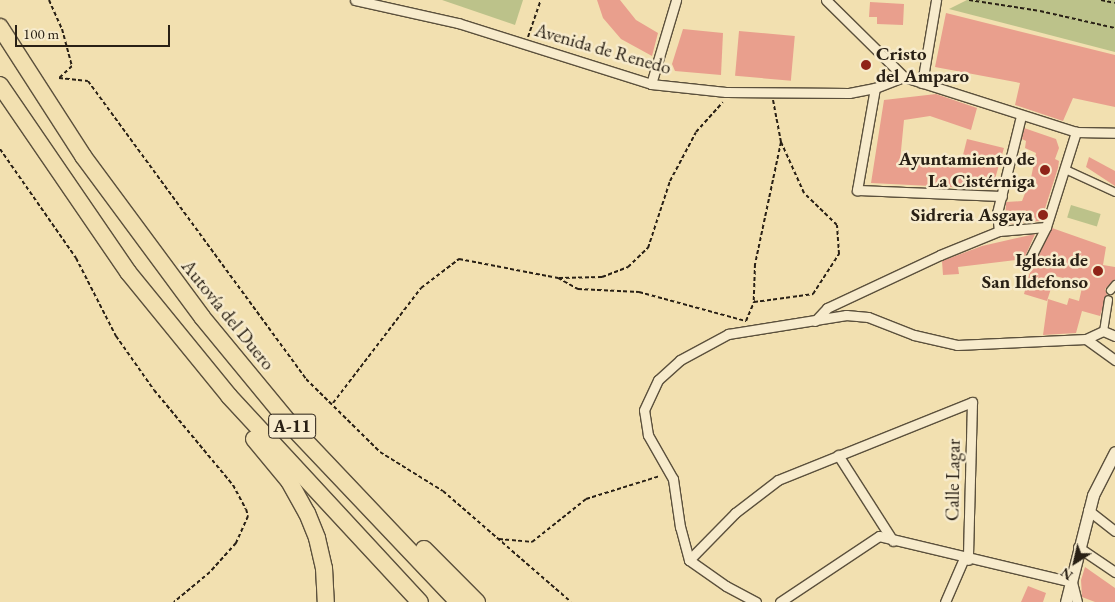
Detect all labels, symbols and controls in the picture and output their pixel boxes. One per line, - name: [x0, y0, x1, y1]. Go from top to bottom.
- scale bar: [18, 15, 172, 47]
- street label: Avenida de Renedo: [532, 19, 674, 79]
- text: 100 m: [23, 24, 59, 43]
- place label: Cristo del Amparo: [876, 43, 969, 87]
- marker: Cristo del Amparo: [860, 59, 872, 71]
- place label: Ayuntamiento de La Cistérniga: [899, 148, 1035, 192]
- marker: Ayuntamiento de La Cistérniga: [1039, 164, 1051, 176]
- place label: Sidreria Asgaya: [911, 204, 1033, 226]
- marker: Sidreria Asgaya: [1037, 209, 1049, 221]
- place label: Iglesia de San Ildefonso: [982, 249, 1088, 293]
- street label: Autovía del Duero: [177, 255, 279, 375]
- marker: Iglesia de San Ildefonso: [1092, 265, 1104, 277]
- road number: A-11: [267, 411, 317, 442]
- street label: Calle Lagar: [941, 439, 965, 521]
- north arrow: [1050, 537, 1100, 587]
- text: N: [1057, 564, 1076, 585]

